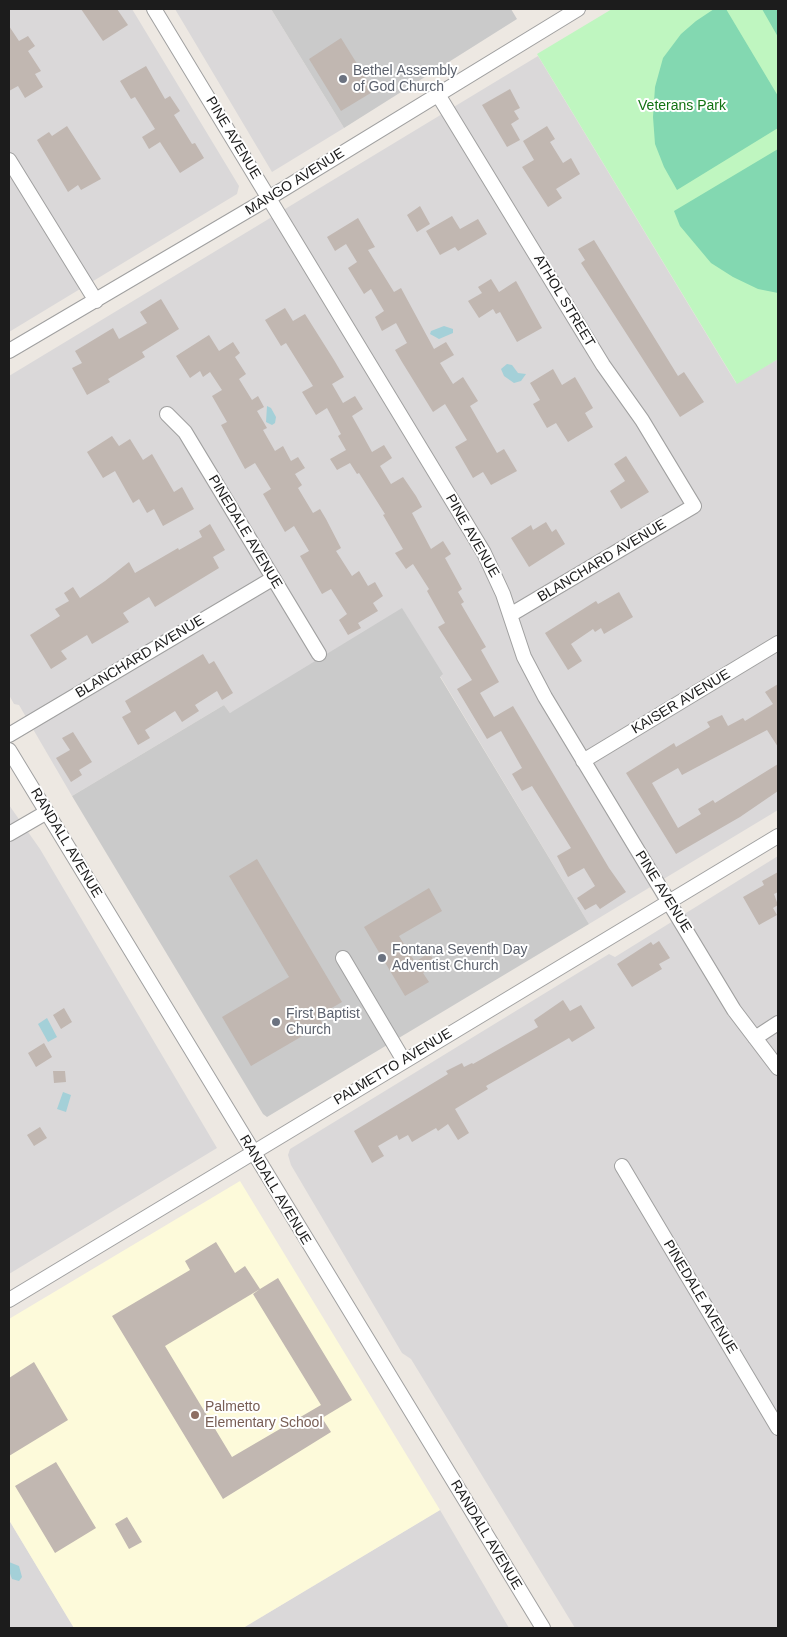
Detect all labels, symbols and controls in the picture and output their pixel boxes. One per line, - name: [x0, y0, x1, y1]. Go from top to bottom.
- place label: Bethel Assembly of God Church: [353, 63, 457, 95]
- marker: Bethel Assembly of God Church: [337, 73, 349, 85]
- street label: PINE AVENUE: [202, 94, 264, 182]
- park label: Veterans Park: [638, 98, 726, 114]
- street label: MANGO AVENUE: [243, 145, 347, 219]
- street label: ATHOL STREET: [530, 252, 598, 350]
- street label: PINEDALE AVENUE: [204, 472, 286, 592]
- street label: PINE AVENUE: [441, 491, 503, 581]
- street label: BLANCHARD AVENUE: [535, 516, 669, 606]
- street label: BLANCHARD AVENUE: [73, 612, 207, 702]
- street label: KAISER AVENUE: [629, 666, 733, 738]
- street label: RANDALL AVENUE: [27, 785, 105, 901]
- street label: PINE AVENUE: [631, 848, 695, 936]
- place label: Fontana Seventh Day Adventist Church: [392, 942, 527, 974]
- marker: Fontana Seventh Day Adventist Church: [376, 952, 388, 964]
- place label: First Baptist Church: [286, 1006, 360, 1038]
- marker: First Baptist Church: [270, 1016, 282, 1028]
- street label: PALMETTO AVENUE: [331, 1025, 455, 1109]
- street label: RANDALL AVENUE: [236, 1132, 314, 1248]
- street label: PINEDALE AVENUE: [659, 1237, 741, 1357]
- place label: Palmetto Elementary School: [205, 1399, 323, 1431]
- marker: Palmetto Elementary School: [189, 1409, 201, 1421]
- street label: RANDALL AVENUE: [447, 1477, 525, 1593]

